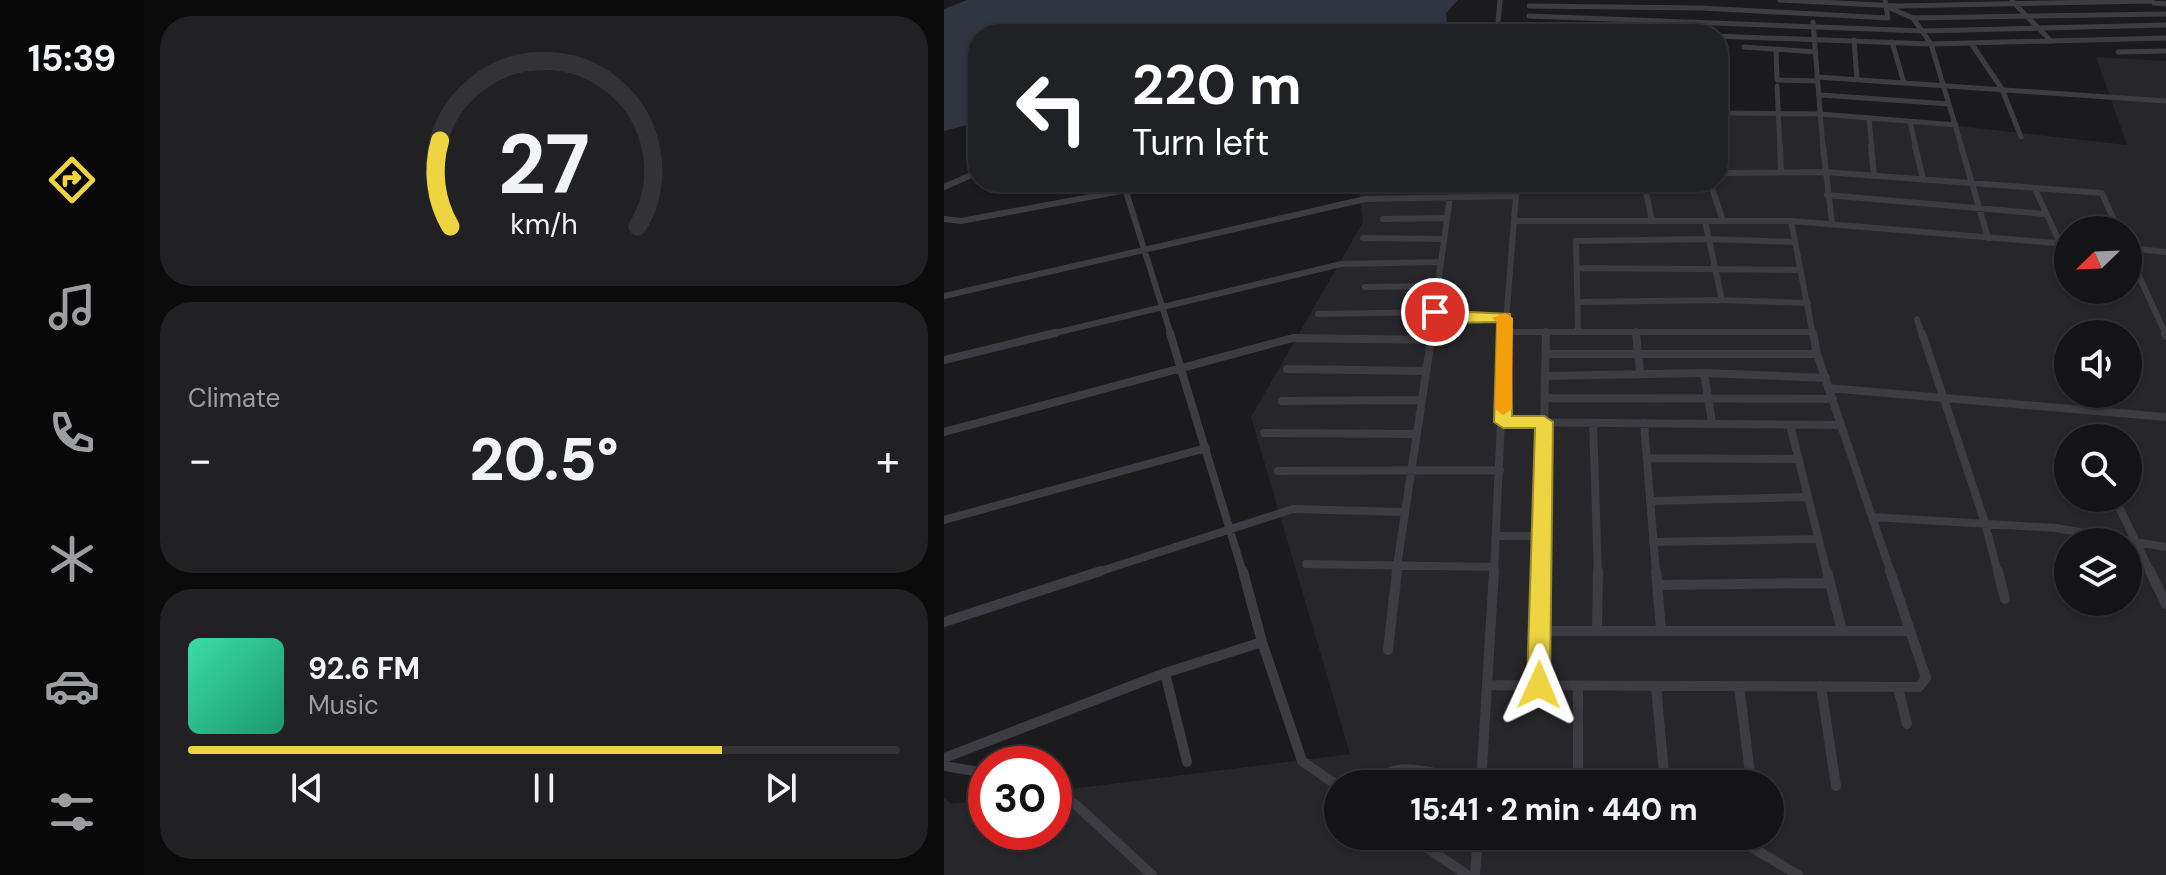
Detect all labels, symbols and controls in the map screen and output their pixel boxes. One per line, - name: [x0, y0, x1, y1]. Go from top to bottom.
- text: 15:39: [28, 35, 116, 82]
- text: 220 m: [1132, 48, 1302, 121]
- icon: left: [1000, 56, 1104, 160]
- text: 27: [498, 110, 590, 219]
- text: Turn left: [1132, 119, 1269, 166]
- icon: directions: [44, 152, 100, 208]
- text: km/h: [510, 206, 578, 243]
- north arrow: [2054, 216, 2142, 304]
- map controls: [2054, 216, 2142, 616]
- pin: [1401, 278, 1469, 346]
- icon: music: [44, 279, 100, 335]
- icon: arrive: [1413, 290, 1457, 334]
- button: sound: [2054, 320, 2142, 408]
- text: Climate: [188, 381, 280, 415]
- icon: phone: [44, 405, 100, 461]
- text: 20.5°: [469, 420, 619, 499]
- button: search: [2054, 424, 2142, 512]
- text: −: [188, 431, 212, 489]
- text: +: [876, 431, 900, 489]
- button: layers: [2054, 528, 2142, 616]
- icon: climate: [44, 531, 100, 587]
- position arrow: [1497, 643, 1581, 727]
- text: 92.6 FM: [308, 649, 420, 688]
- icon: car: [44, 658, 100, 714]
- text: Music: [308, 688, 379, 722]
- speed limit sign: 30: [968, 746, 1072, 850]
- icon: previous: [285, 766, 329, 810]
- icon: pause: [522, 766, 566, 810]
- icon: next: [759, 766, 803, 810]
- icon: filters: [44, 784, 100, 840]
- text: 15:41 · 2 min · 440 m: [1410, 790, 1698, 829]

